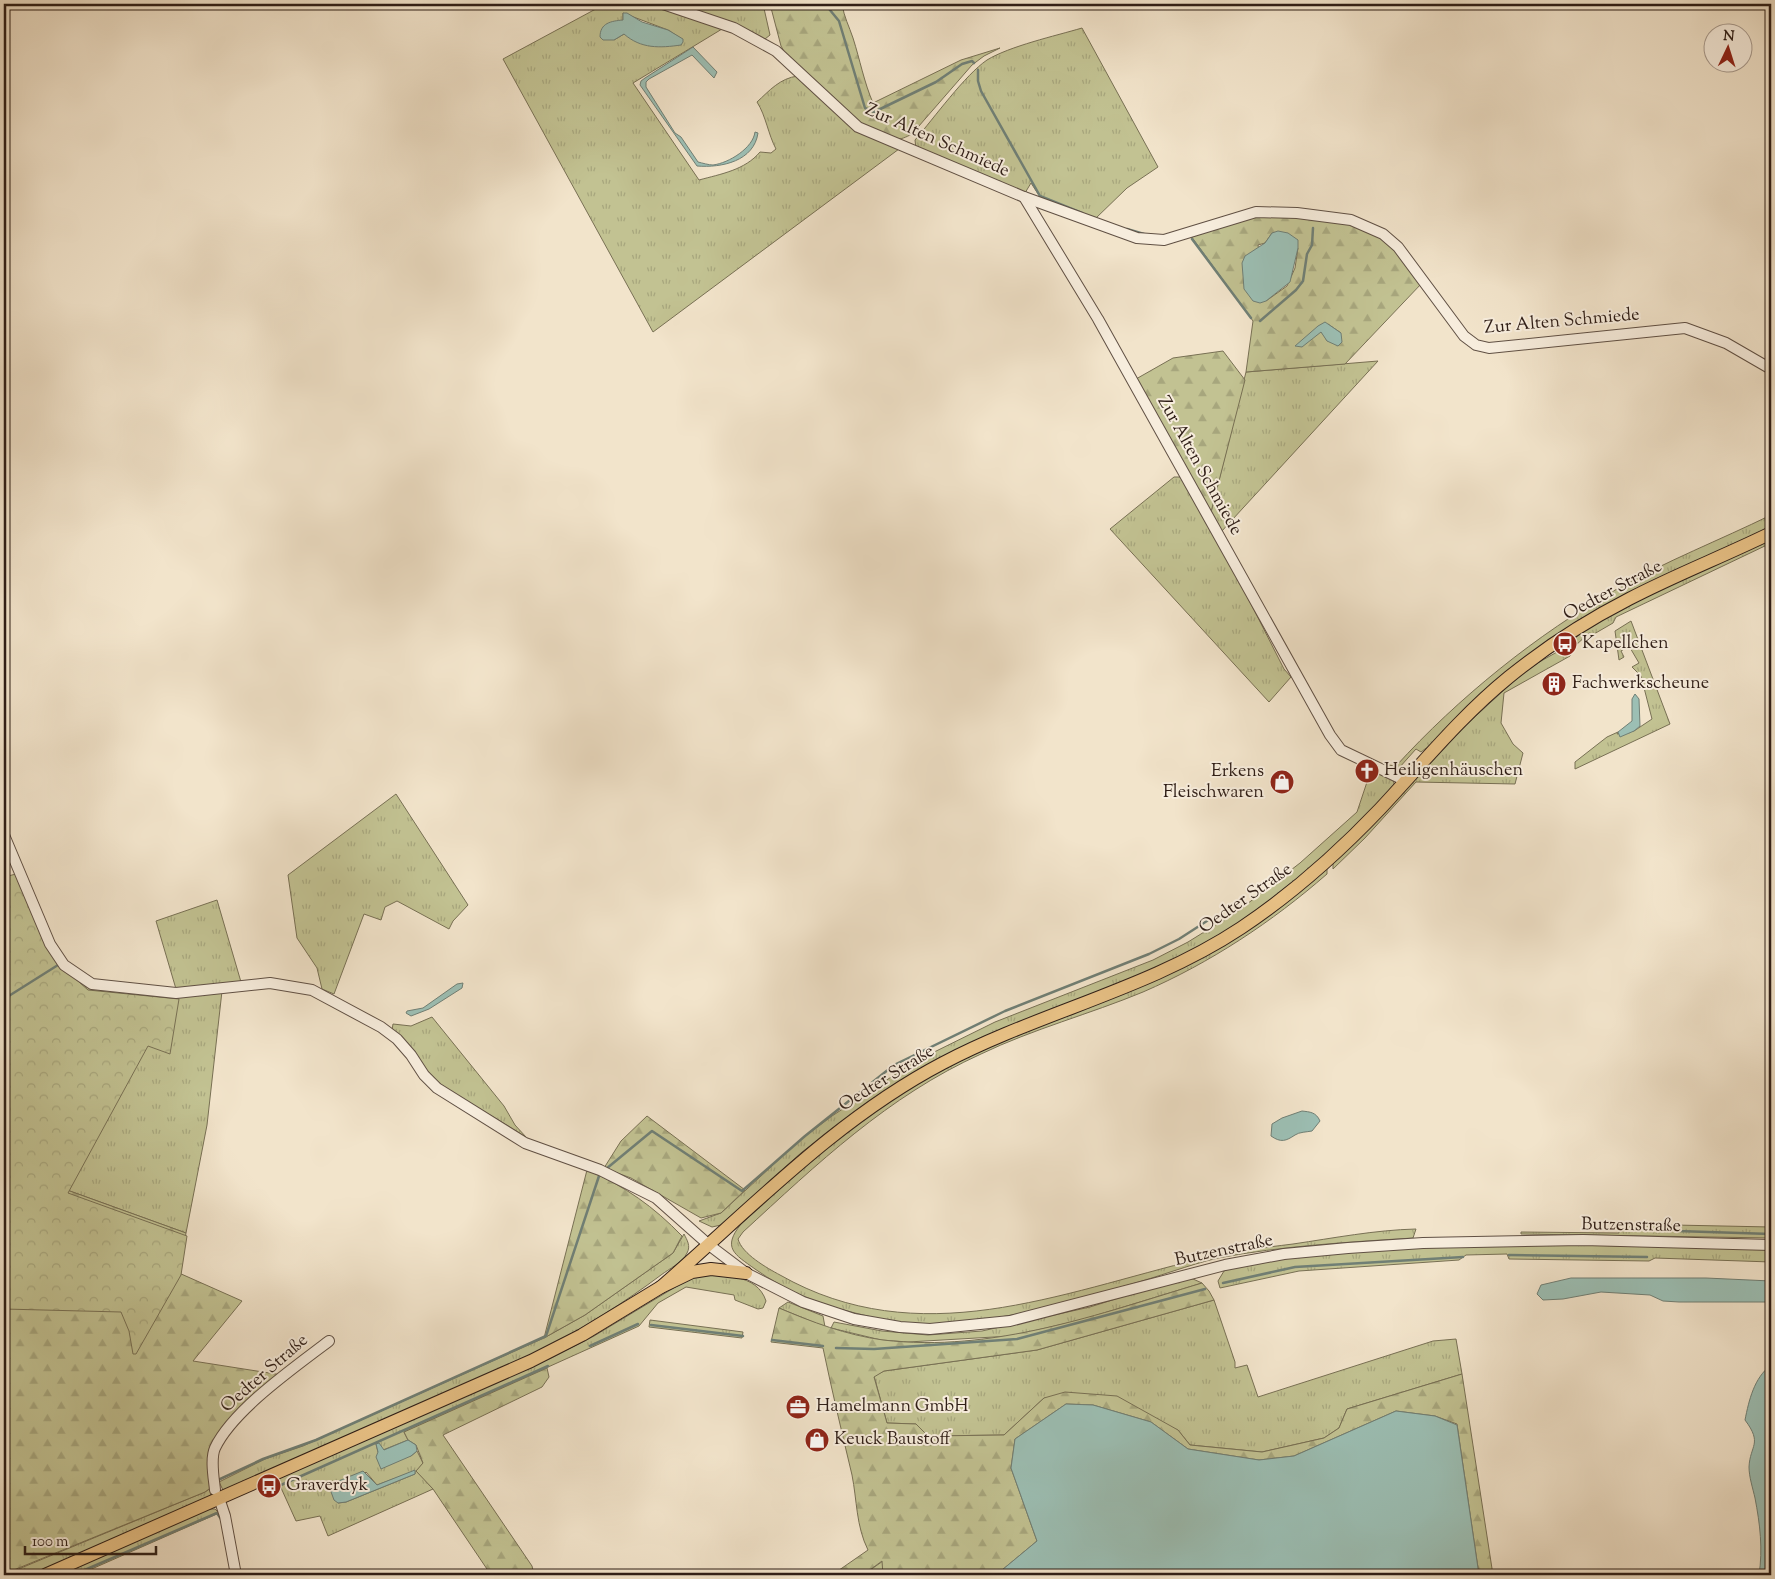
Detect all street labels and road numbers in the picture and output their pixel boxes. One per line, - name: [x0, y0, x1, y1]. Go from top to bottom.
- street label: Zur Alten Schmiede: [861, 97, 1013, 185]
- street label: Zur Alten Schmiede: [1483, 302, 1641, 342]
- street label: Zur Alten Schmiede: [1150, 392, 1248, 540]
- street label: Oedter Straße: [1559, 554, 1667, 628]
- street label: Oedter Straße: [1194, 857, 1298, 941]
- street label: Oedter Straße: [834, 1039, 940, 1119]
- street label: Butzenstraße: [1581, 1212, 1681, 1240]
- street label: Butzenstraße: [1172, 1228, 1276, 1274]
- street label: Oedter Straße: [215, 1329, 315, 1419]

